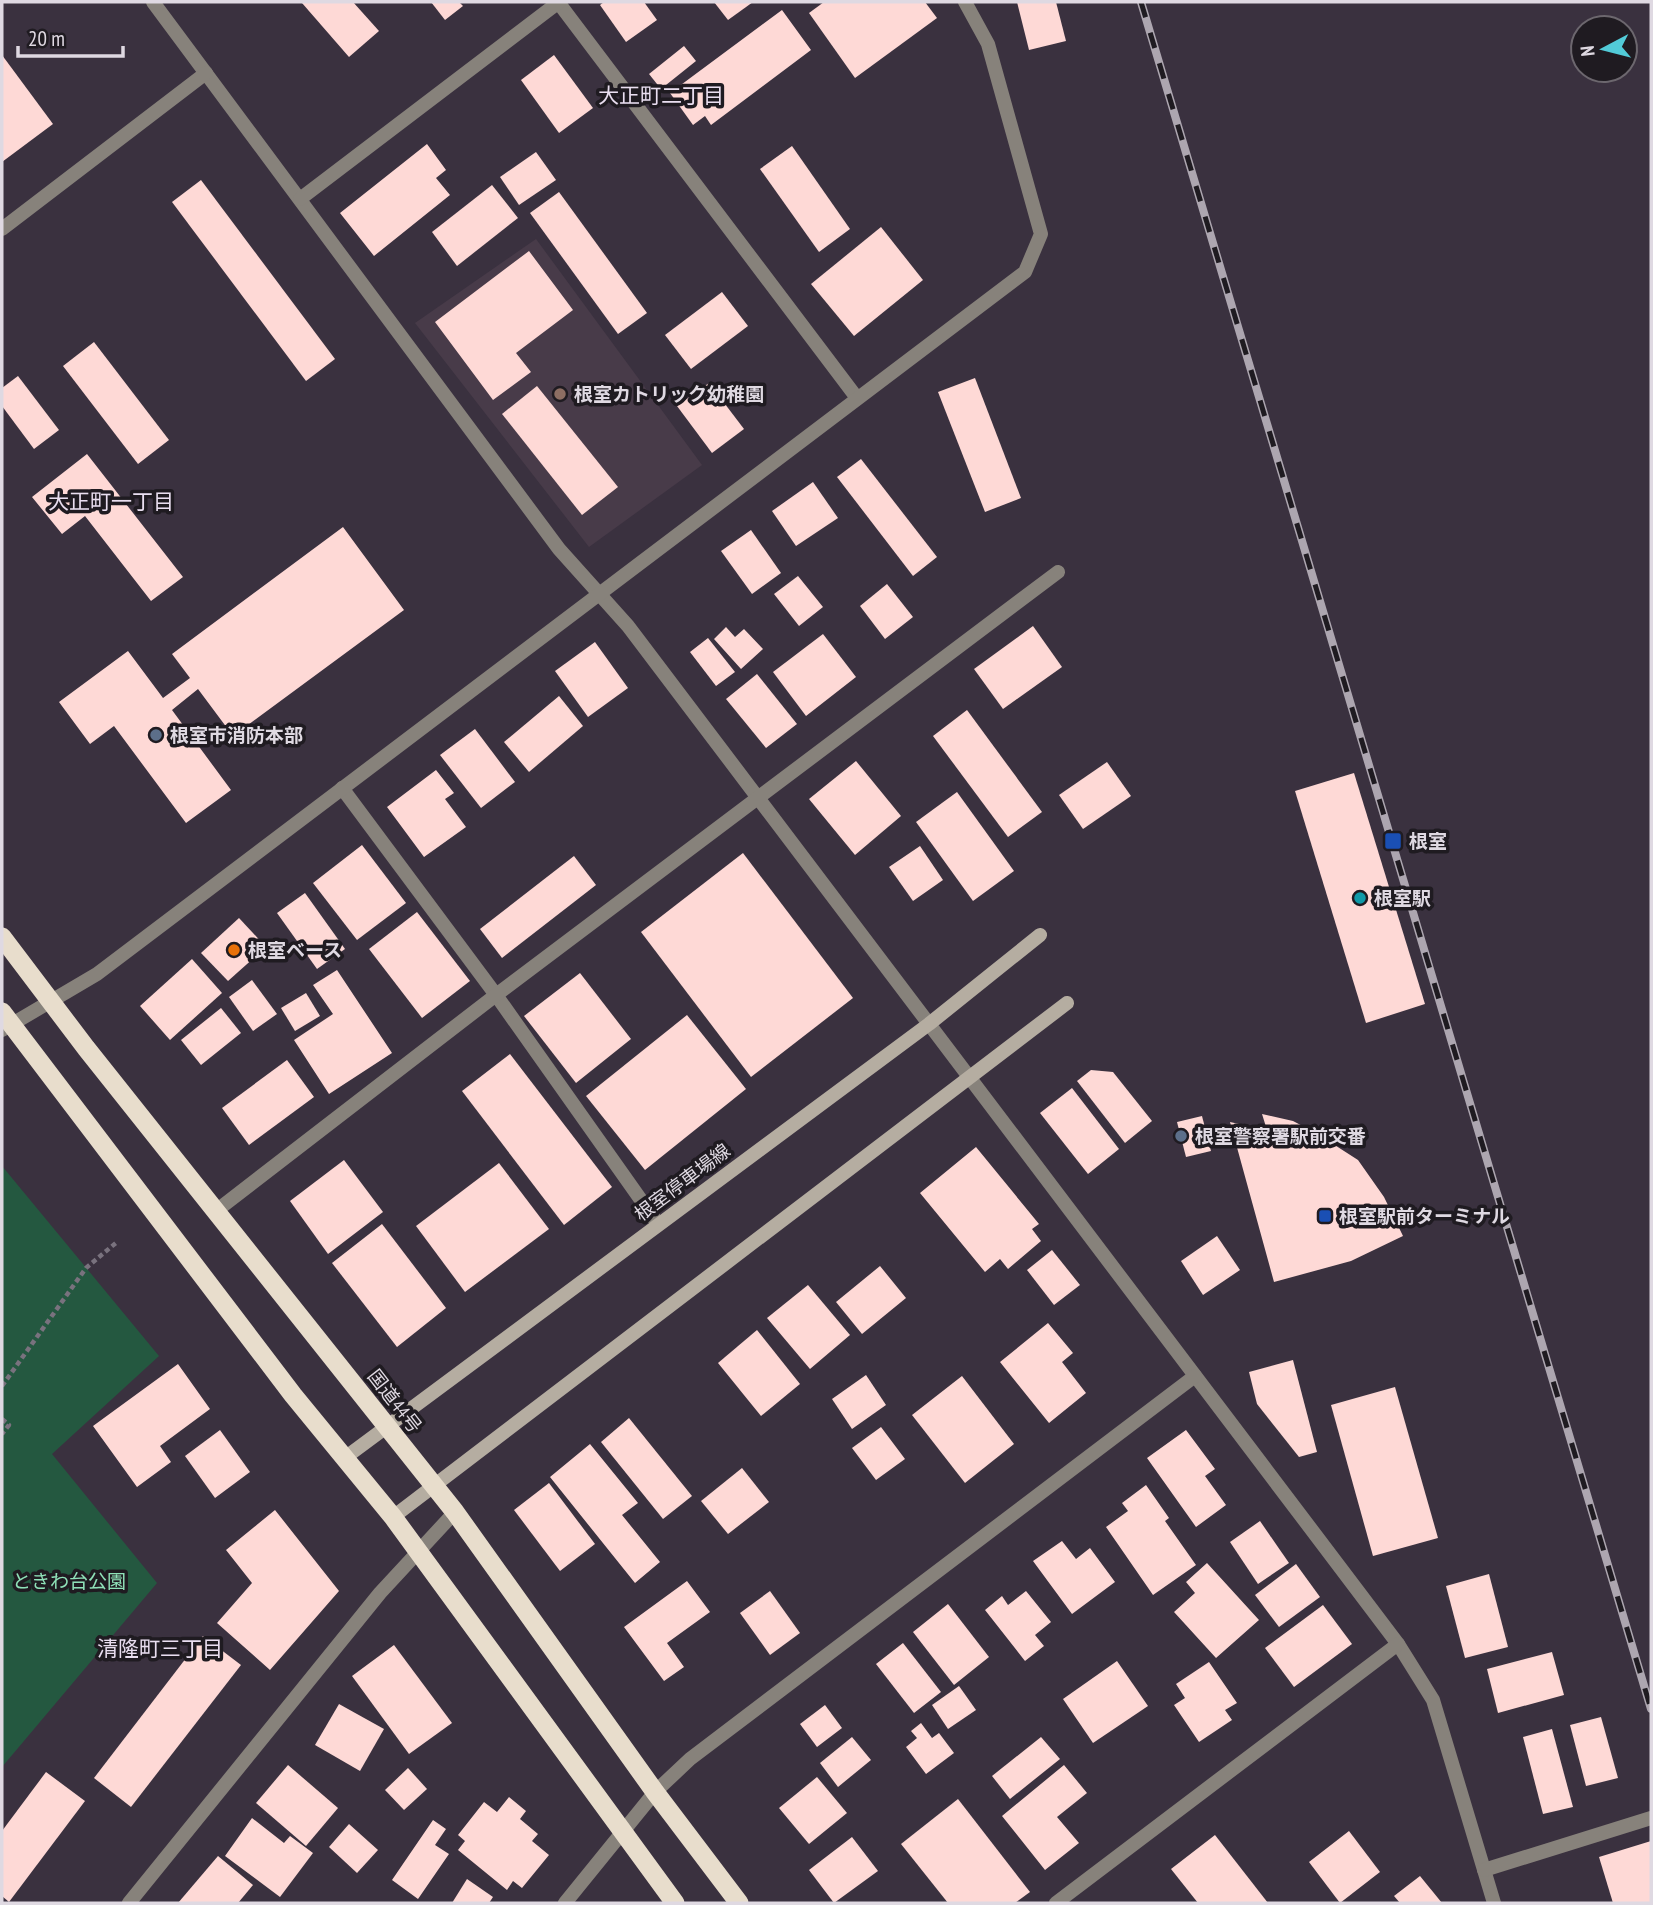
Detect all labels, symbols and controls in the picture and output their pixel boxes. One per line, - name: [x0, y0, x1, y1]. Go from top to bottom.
- scale bar: [18, 14, 122, 58]
- north arrow: [1569, 14, 1639, 84]
- text: 20 m: [28, 25, 65, 52]
- text: N: [1575, 45, 1600, 58]
- district label: 大正町二丁目: [598, 82, 724, 109]
- place label: 根室カトリック幼稚園: [574, 382, 764, 406]
- marker: 根室カトリック幼稚園: [552, 386, 568, 402]
- district label: 大正町一丁目: [48, 488, 174, 515]
- place label: 根室市消防本部: [170, 723, 303, 747]
- marker: 根室市消防本部: [148, 727, 164, 743]
- place label: 根室: [1409, 829, 1447, 853]
- marker: 根室: [1383, 831, 1403, 851]
- place label: 根室駅: [1374, 886, 1431, 910]
- marker: 根室駅: [1352, 890, 1368, 906]
- place label: 根室ベース: [248, 938, 342, 962]
- marker: 根室ベース: [226, 942, 242, 958]
- place label: 根室警察署駅前交番: [1195, 1124, 1366, 1148]
- marker: 根室警察署駅前交番: [1173, 1128, 1189, 1144]
- street label: 根室停車場線: [629, 1138, 735, 1226]
- place label: 根室駅前ターミナル: [1339, 1204, 1510, 1228]
- marker: 根室駅前ターミナル: [1317, 1208, 1333, 1224]
- street label: 国道44号: [363, 1364, 427, 1438]
- park label: ときわ台公園: [12, 1569, 126, 1593]
- district label: 清隆町三丁目: [97, 1635, 223, 1662]

